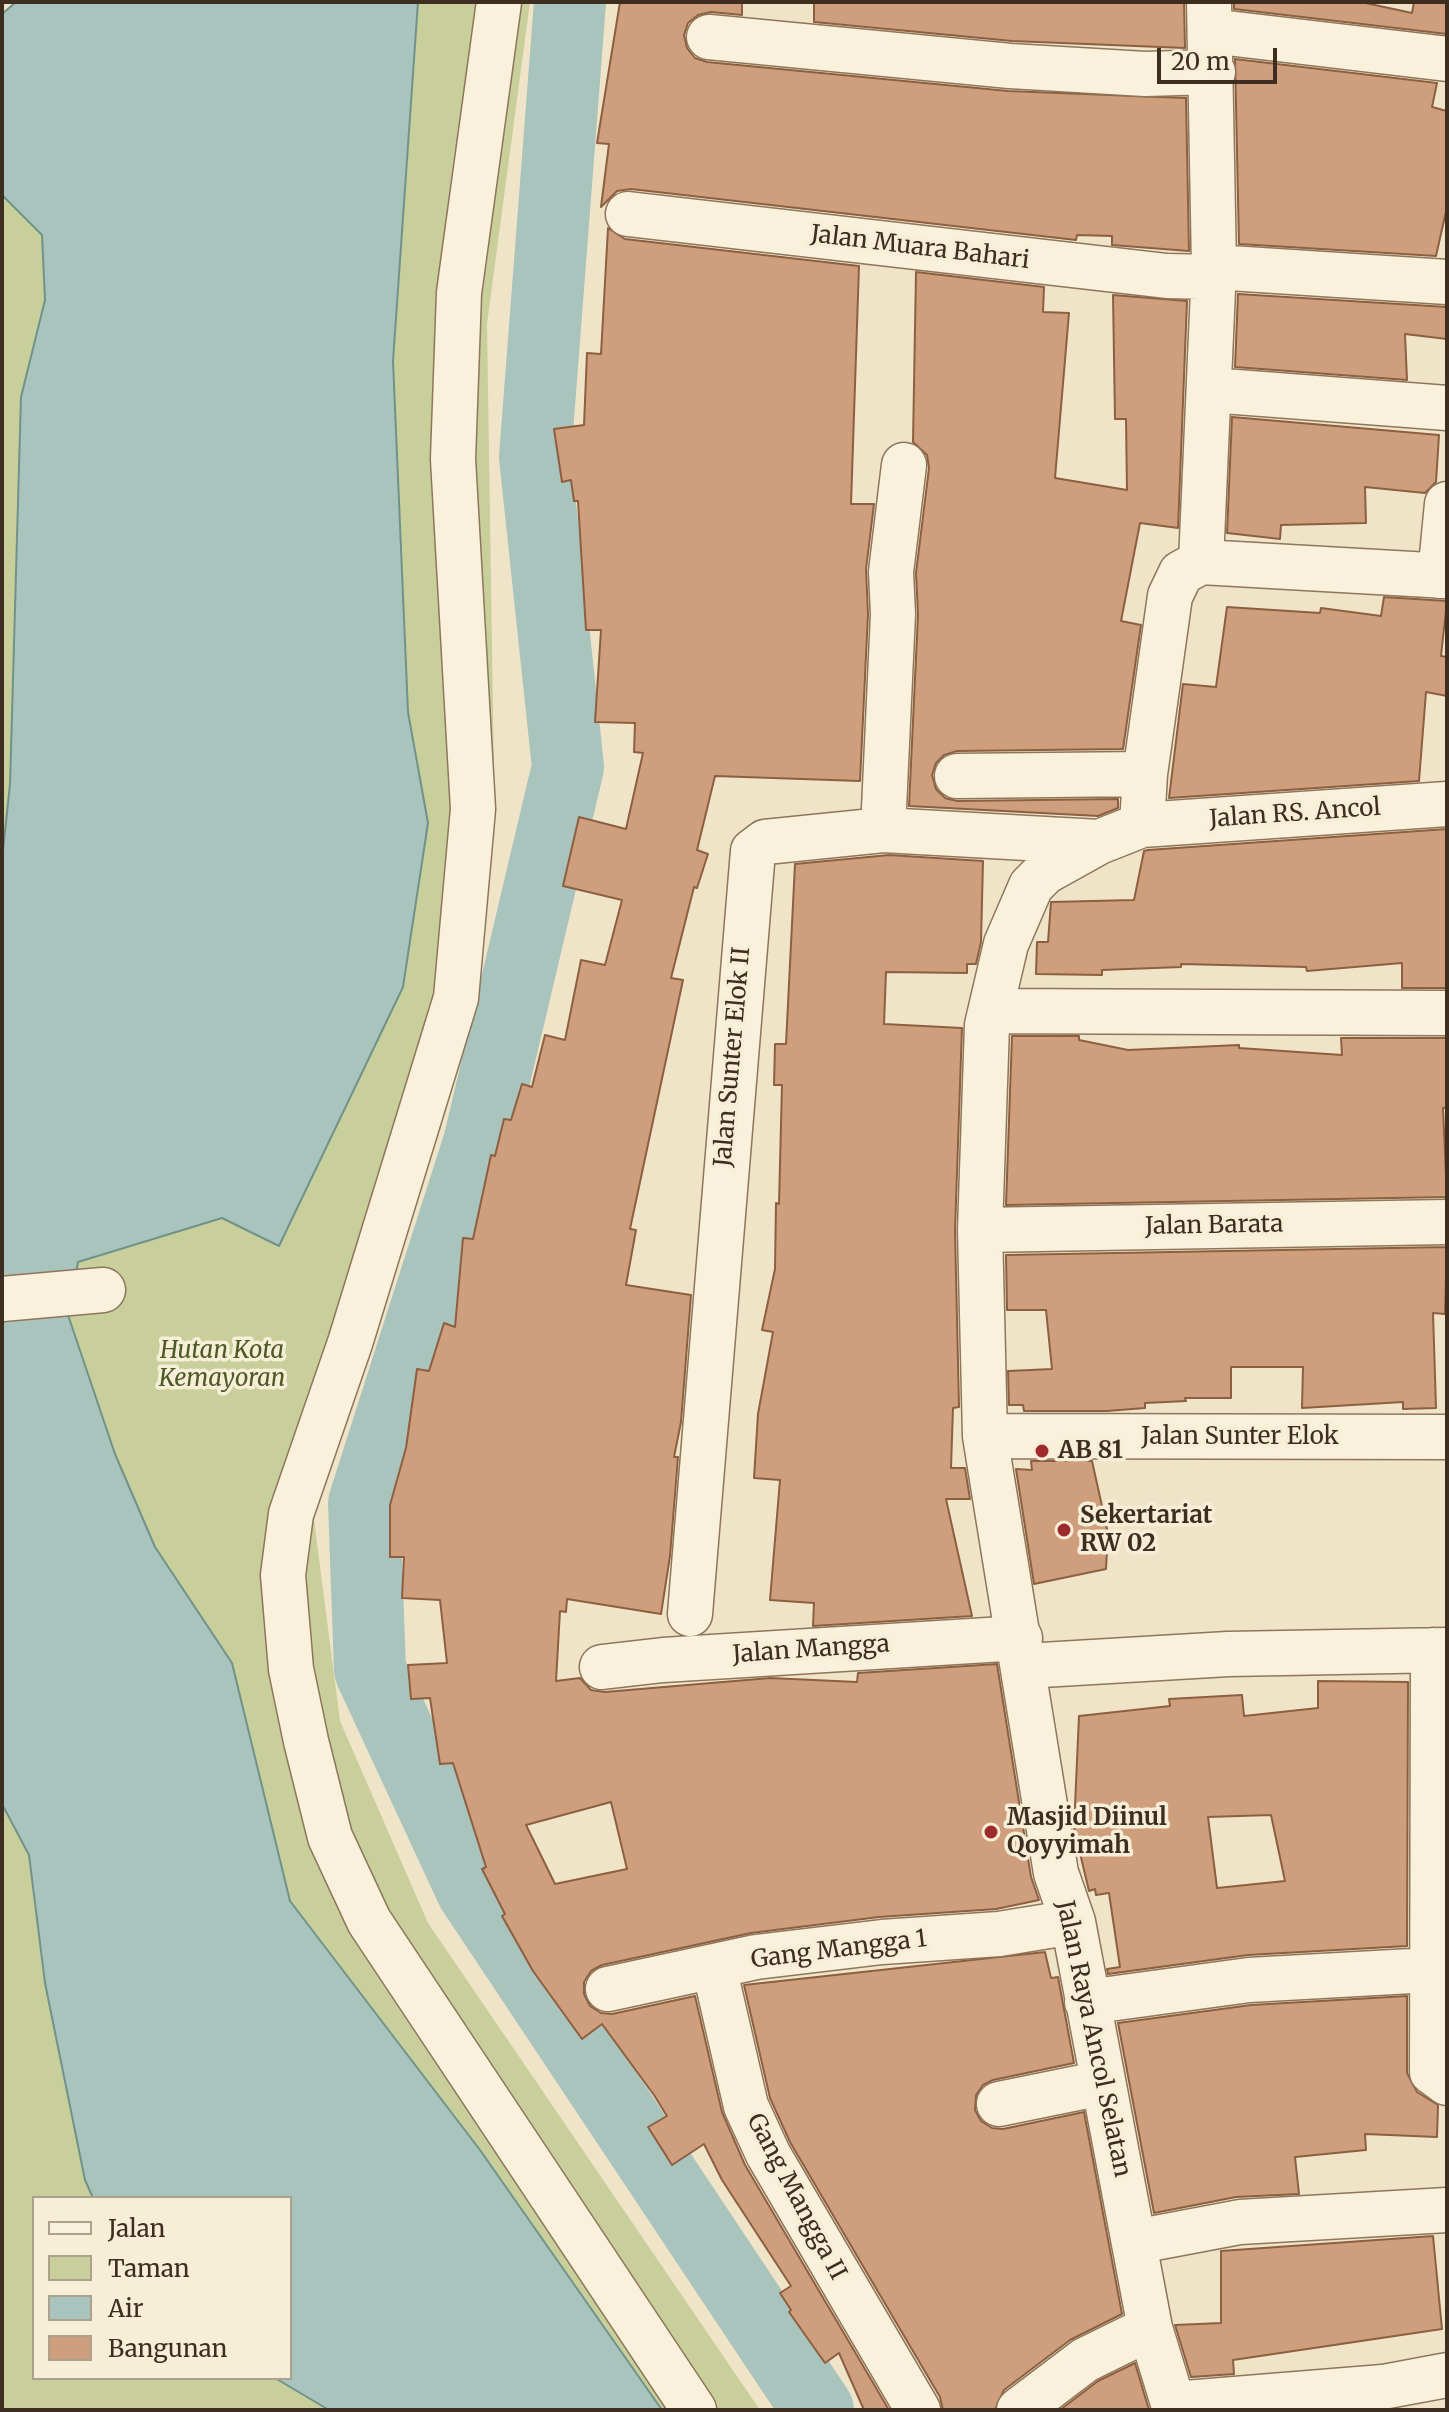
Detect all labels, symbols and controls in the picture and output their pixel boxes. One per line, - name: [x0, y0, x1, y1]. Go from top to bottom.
- scale bar: [1161, 32, 1281, 82]
- text: 20 m: [1171, 46, 1230, 77]
- street label: Jalan Muara Bahari: [809, 220, 1031, 276]
- street label: Jalan RS. Ancol: [1208, 794, 1382, 834]
- street label: Jalan Sunter Elok II: [709, 946, 757, 1168]
- street label: Jalan Barata: [1145, 1210, 1283, 1242]
- park label: Hutan Kota Kemayoran: [159, 1337, 285, 1393]
- street label: Jalan Sunter Elok: [1141, 1423, 1339, 1451]
- place label: AB 81: [1058, 1437, 1123, 1465]
- marker: AB 81: [1033, 1442, 1051, 1460]
- place label: Sekertariat RW 02: [1080, 1502, 1212, 1558]
- marker: Sekertariat RW 02: [1055, 1521, 1073, 1539]
- street label: Jalan Mangga: [732, 1630, 890, 1670]
- place label: Masjid Diinul Qoyyimah: [1007, 1804, 1167, 1860]
- marker: Masjid Diinul Qoyyimah: [982, 1823, 1000, 1841]
- street label: Jalan Raya Ancol Selatan: [1050, 1898, 1136, 2180]
- street label: Gang Mangga 1: [749, 1925, 929, 1975]
- street label: Gang Mangga II: [740, 2109, 852, 2285]
- legend: [32, 2196, 292, 2380]
- text: Jalan: [108, 2213, 165, 2244]
- text: Taman: [108, 2253, 190, 2284]
- text: Air: [108, 2293, 144, 2324]
- text: Bangunan: [108, 2333, 228, 2364]

